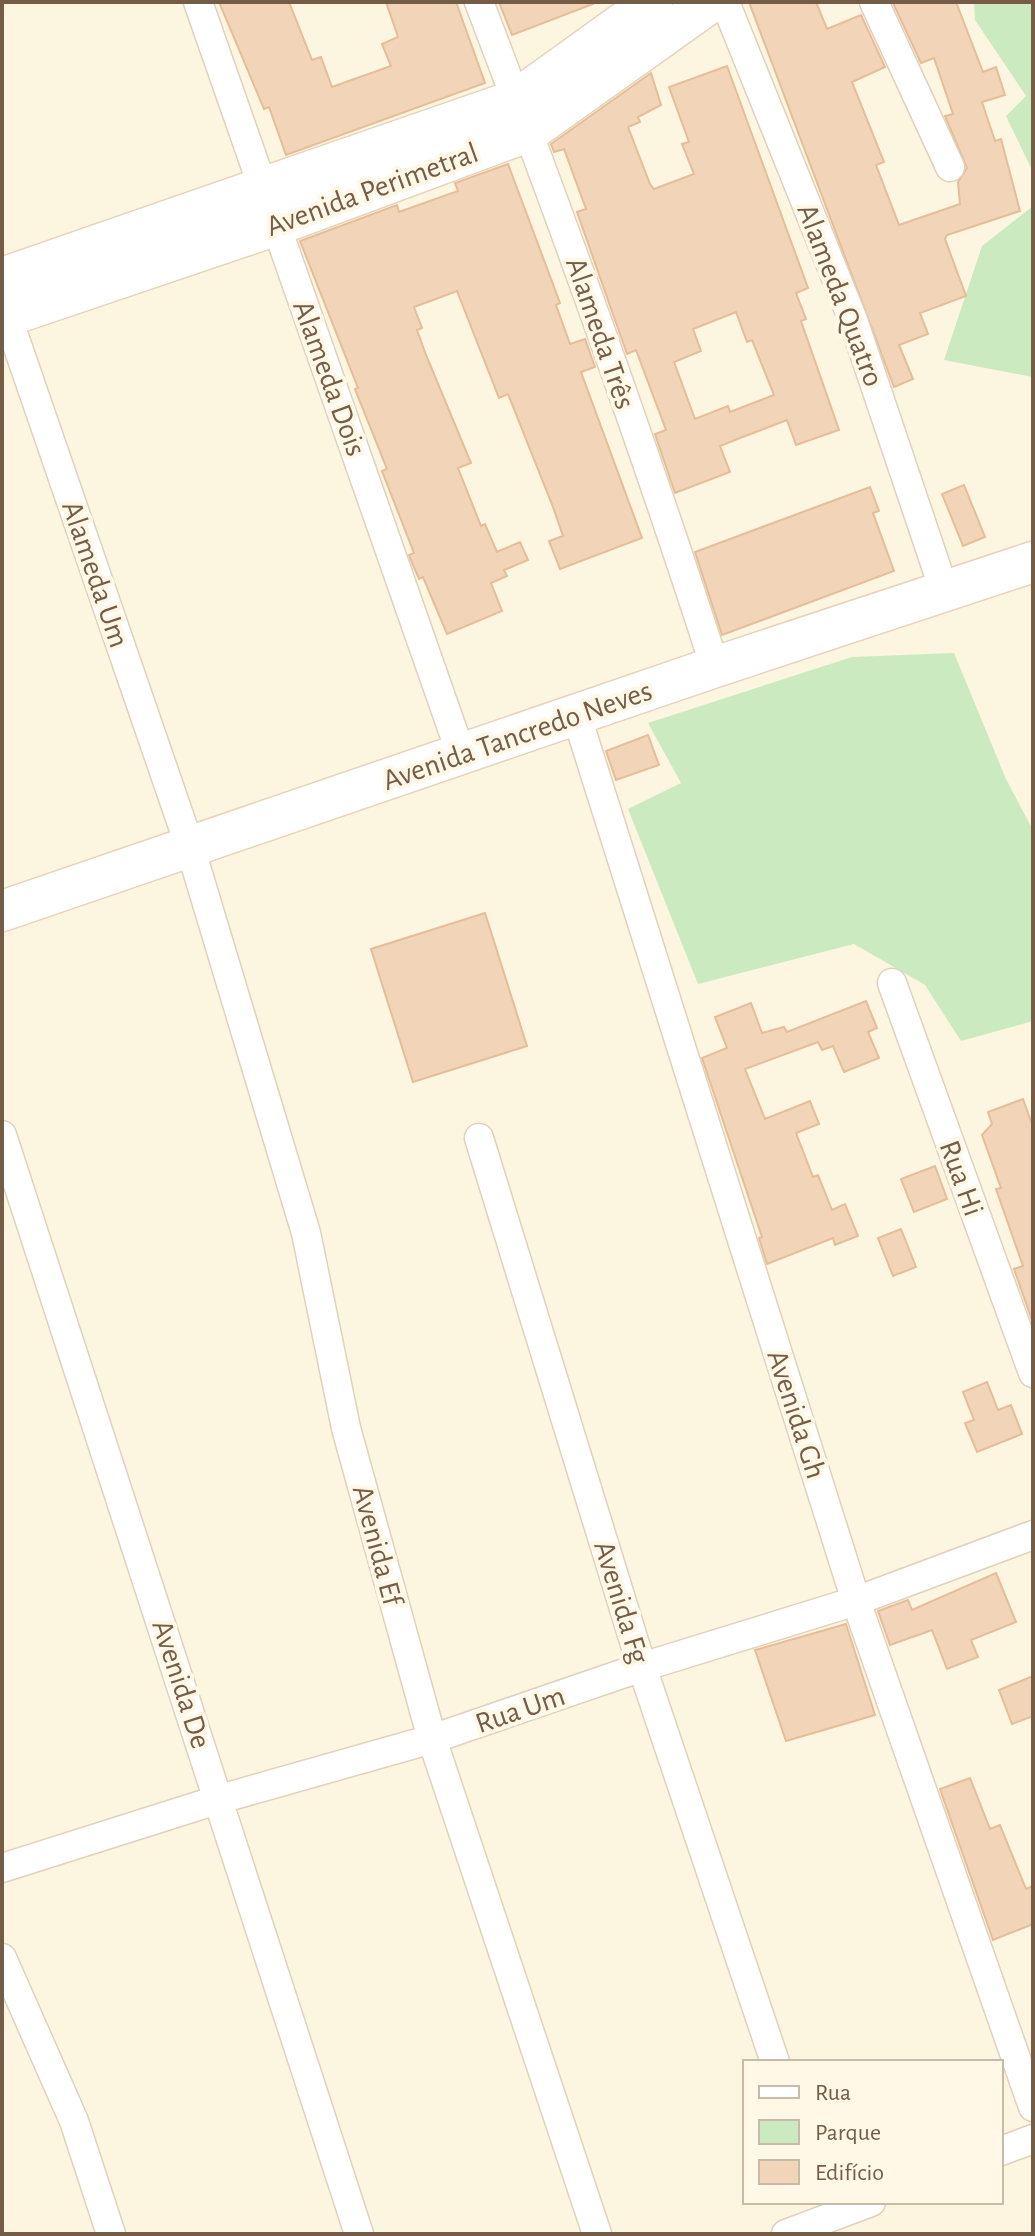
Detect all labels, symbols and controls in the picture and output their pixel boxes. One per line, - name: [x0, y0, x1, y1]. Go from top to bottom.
- street label: Avenida Perimetral: [262, 138, 482, 242]
- street label: Alameda Quatro: [792, 200, 889, 391]
- street label: Alameda Três: [560, 254, 640, 413]
- street label: Alameda Dois: [287, 297, 371, 460]
- street label: Alameda Um: [56, 497, 134, 651]
- street label: Avenida Tancredo Neves: [379, 676, 656, 796]
- street label: Rua Hi: [934, 1137, 988, 1220]
- street label: Avenida Gh: [761, 1346, 831, 1482]
- street label: Avenida Ef: [347, 1482, 408, 1610]
- street label: Avenida Fg: [588, 1538, 654, 1667]
- street label: Avenida De: [146, 1616, 216, 1752]
- street label: Rua Um: [472, 1681, 569, 1739]
- legend: [743, 2060, 1003, 2204]
- text: Rua: [815, 2081, 851, 2105]
- text: Parque: [815, 2121, 881, 2145]
- text: Edifício: [815, 2161, 884, 2185]

